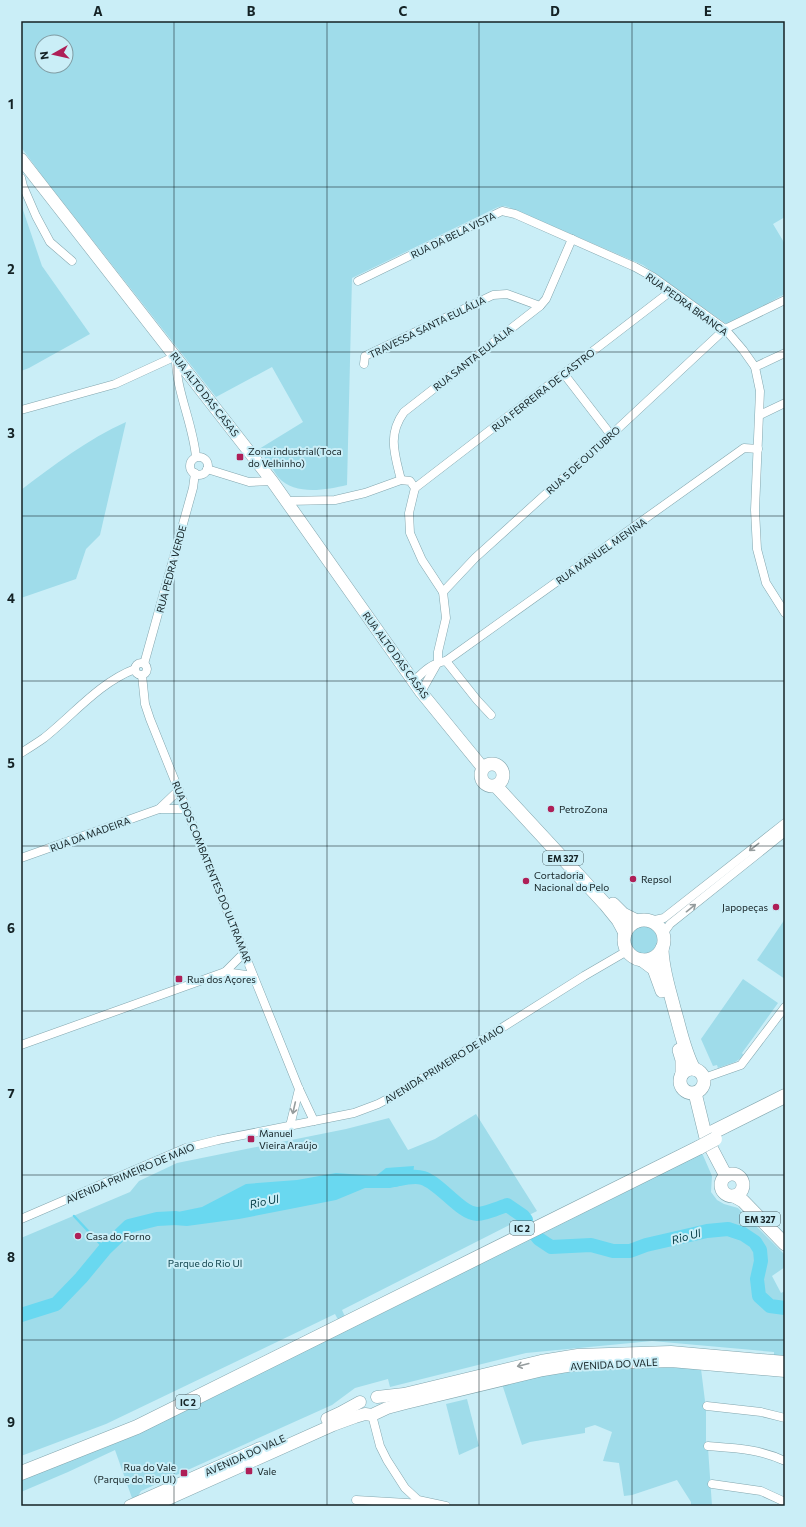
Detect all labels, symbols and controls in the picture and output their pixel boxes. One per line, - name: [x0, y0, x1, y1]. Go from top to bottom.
- text: A: [93, 3, 103, 19]
- text: B: [247, 3, 256, 19]
- text: C: [399, 3, 408, 19]
- text: D: [550, 3, 560, 19]
- text: E: [704, 3, 712, 19]
- north arrow: [34, 34, 74, 74]
- text: N: [37, 50, 51, 60]
- text: 1: [8, 96, 14, 112]
- street label: RUA DA BELA VISTA: [409, 209, 497, 261]
- text: 2: [7, 261, 15, 277]
- street label: RUA PEDRA BRANCA: [644, 270, 731, 338]
- street label: TRAVESSA SANTA EULÁLIA: [367, 293, 487, 361]
- street label: RUA SANTA EULÁLIA: [431, 323, 515, 393]
- street label: RUA FERREIRA DE CASTRO: [489, 346, 597, 434]
- street label: RUA ALTO DAS CASAS: [168, 349, 242, 439]
- street label: RUA 5 DE OUTUBRO: [543, 424, 623, 496]
- text: 3: [7, 425, 15, 441]
- place label: Zona industrial(Toca do Velhinho): [248, 445, 342, 469]
- marker: Zona industrial(Toca do Velhinho): [235, 452, 245, 462]
- street label: RUA MANUEL MENINA: [554, 515, 649, 587]
- street label: RUA PEDRA VERDE: [154, 524, 188, 614]
- text: 4: [7, 590, 15, 606]
- street label: RUA ALTO DAS CASAS: [360, 609, 432, 701]
- text: 5: [7, 755, 15, 771]
- street label: RUA DOS COMBATENTES DO ULTRAMAR: [170, 779, 254, 965]
- place label: PetroZona: [559, 803, 608, 815]
- marker: PetroZona: [546, 804, 556, 814]
- street label: RUA DA MADEIRA: [48, 814, 132, 854]
- one-way arrow: [749, 843, 760, 852]
- road number: EM 327: [543, 851, 583, 865]
- place label: Cortadoria Nacional do Pelo: [534, 869, 609, 893]
- place label: Repsol: [641, 873, 672, 885]
- marker: Repsol: [628, 874, 638, 884]
- marker: Cortadoria Nacional do Pelo: [521, 876, 531, 886]
- place label: Japopeças: [722, 901, 768, 913]
- marker: Japopeças: [771, 902, 781, 912]
- one-way arrow: [685, 903, 696, 912]
- text: 6: [7, 920, 15, 936]
- place label: Rua dos Açores: [187, 973, 256, 985]
- marker: Rua dos Açores: [174, 974, 184, 984]
- street label: AVENIDA PRIMEIRO DE MAIO: [382, 1022, 506, 1106]
- text: 7: [7, 1085, 15, 1101]
- one-way arrow: [290, 1101, 298, 1114]
- place label: Manuel Vieira Araújo: [259, 1127, 317, 1151]
- marker: Manuel Vieira Araújo: [246, 1134, 256, 1144]
- street label: AVENIDA PRIMEIRO DE MAIO: [64, 1140, 196, 1206]
- water label: Rio Ul: [248, 1192, 280, 1210]
- road number: EM 327: [740, 1212, 780, 1226]
- road number: IC 2: [510, 1221, 534, 1235]
- water label: Rio Ul: [670, 1226, 702, 1246]
- place label: Casa do Forno: [86, 1230, 151, 1242]
- marker: Casa do Forno: [73, 1231, 83, 1241]
- text: 8: [7, 1249, 15, 1265]
- park label: Parque do Rio Ul: [168, 1257, 242, 1269]
- street label: AVENIDA DO VALE: [570, 1356, 658, 1372]
- one-way arrow: [517, 1362, 530, 1370]
- road number: IC 2: [176, 1395, 200, 1409]
- text: 9: [7, 1414, 15, 1430]
- street label: AVENIDA DO VALE: [203, 1432, 287, 1478]
- place label: Rua do Vale (Parque do Rio Ul): [94, 1461, 176, 1485]
- place label: Vale: [257, 1465, 276, 1477]
- marker: Vale: [244, 1466, 254, 1476]
- marker: Rua do Vale (Parque do Rio Ul): [179, 1468, 189, 1478]

